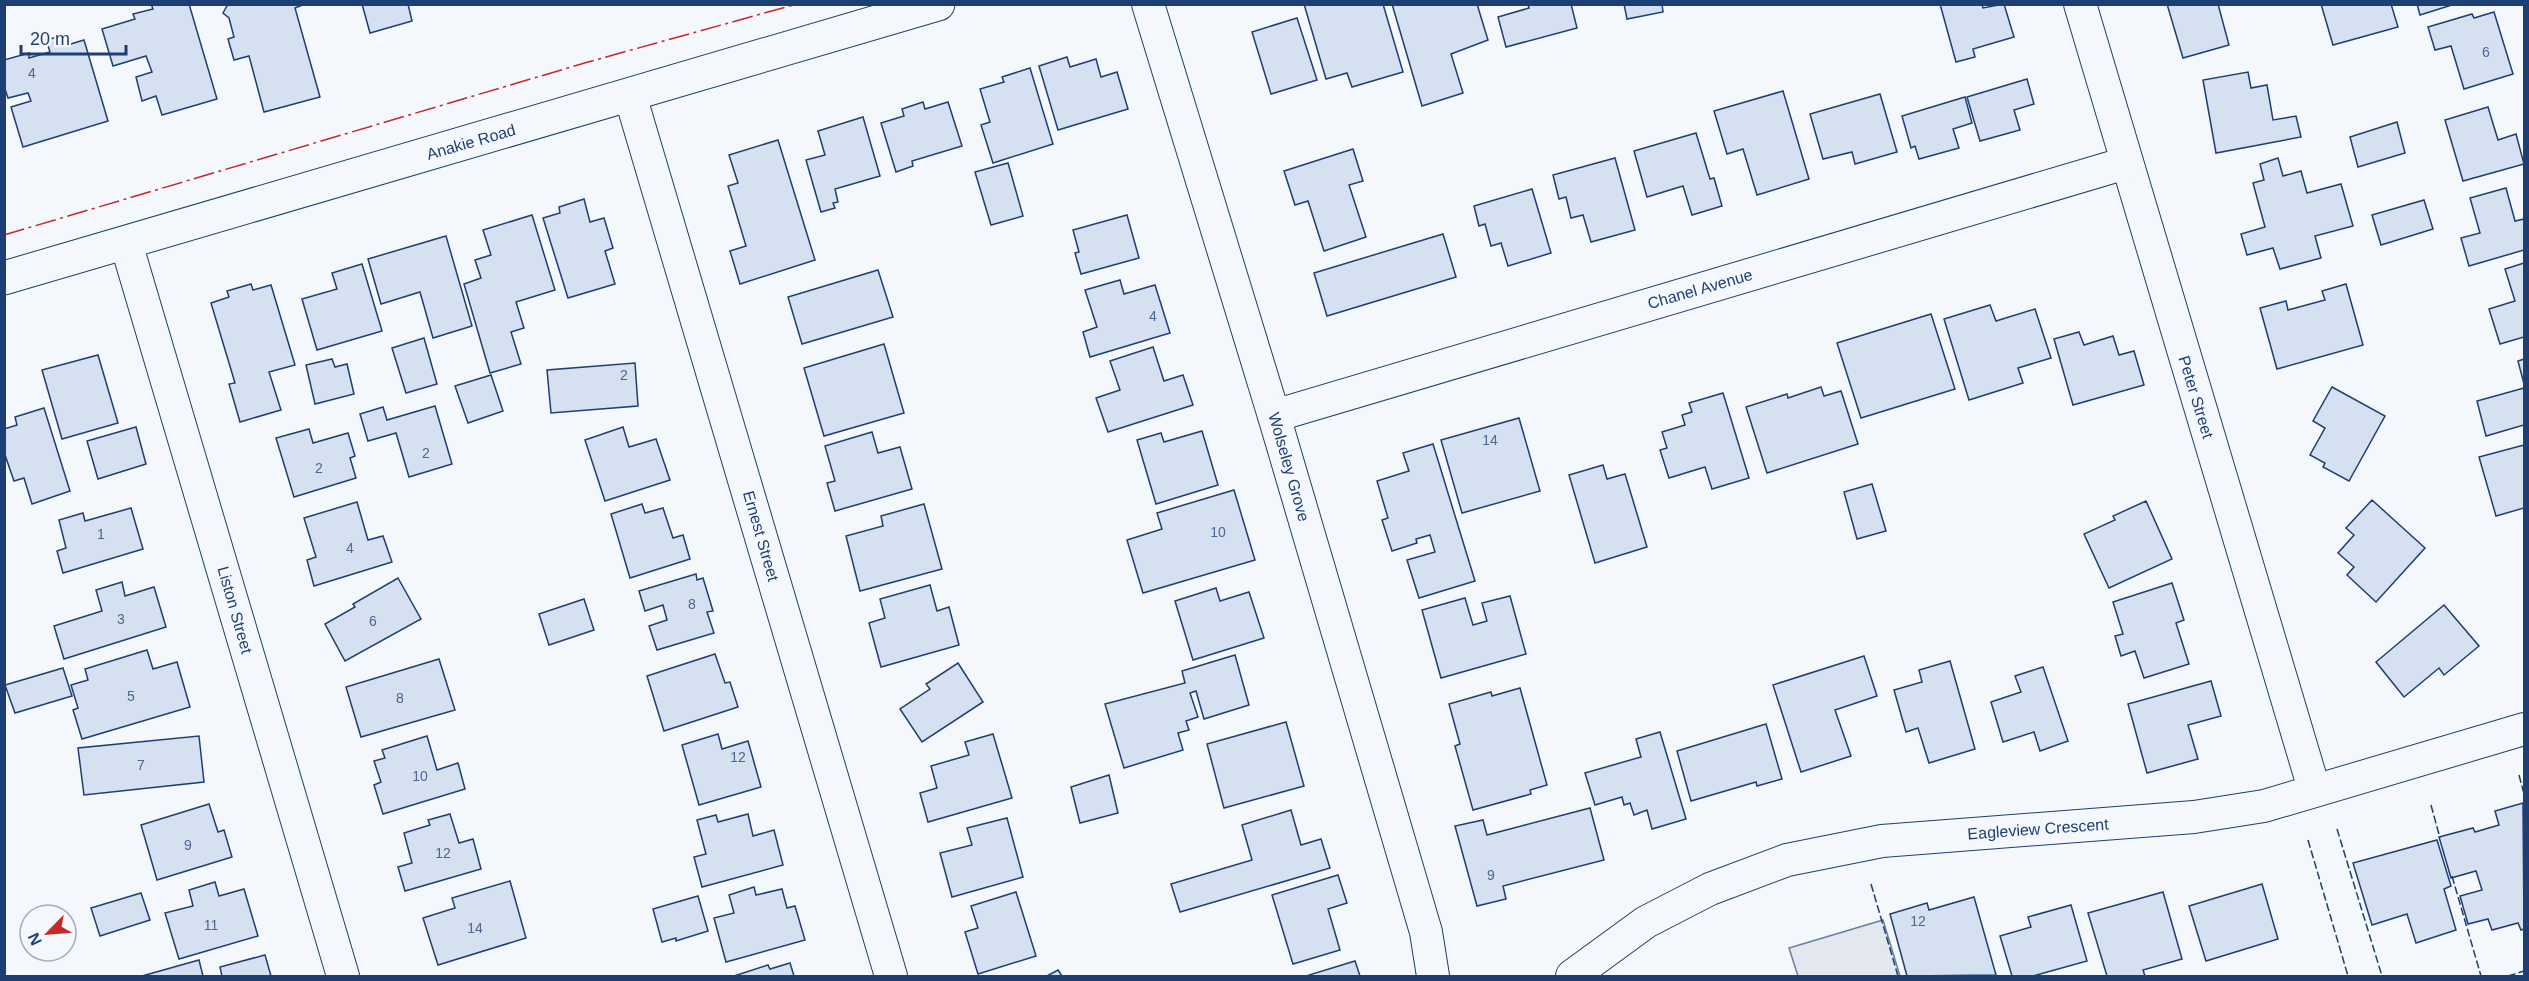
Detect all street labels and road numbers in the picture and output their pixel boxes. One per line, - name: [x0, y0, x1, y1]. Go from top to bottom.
- street label: Anakie Road: [425, 121, 517, 163]
- street label: Chanel Avenue: [1646, 266, 1754, 312]
- street label: Peter Street: [2175, 354, 2217, 441]
- street label: Wolseley Grove: [1265, 411, 1313, 524]
- street label: Ernest Street: [740, 489, 782, 584]
- street label: Liston Street: [214, 564, 256, 656]
- street label: Eagleview Crescent: [1967, 816, 2110, 842]

